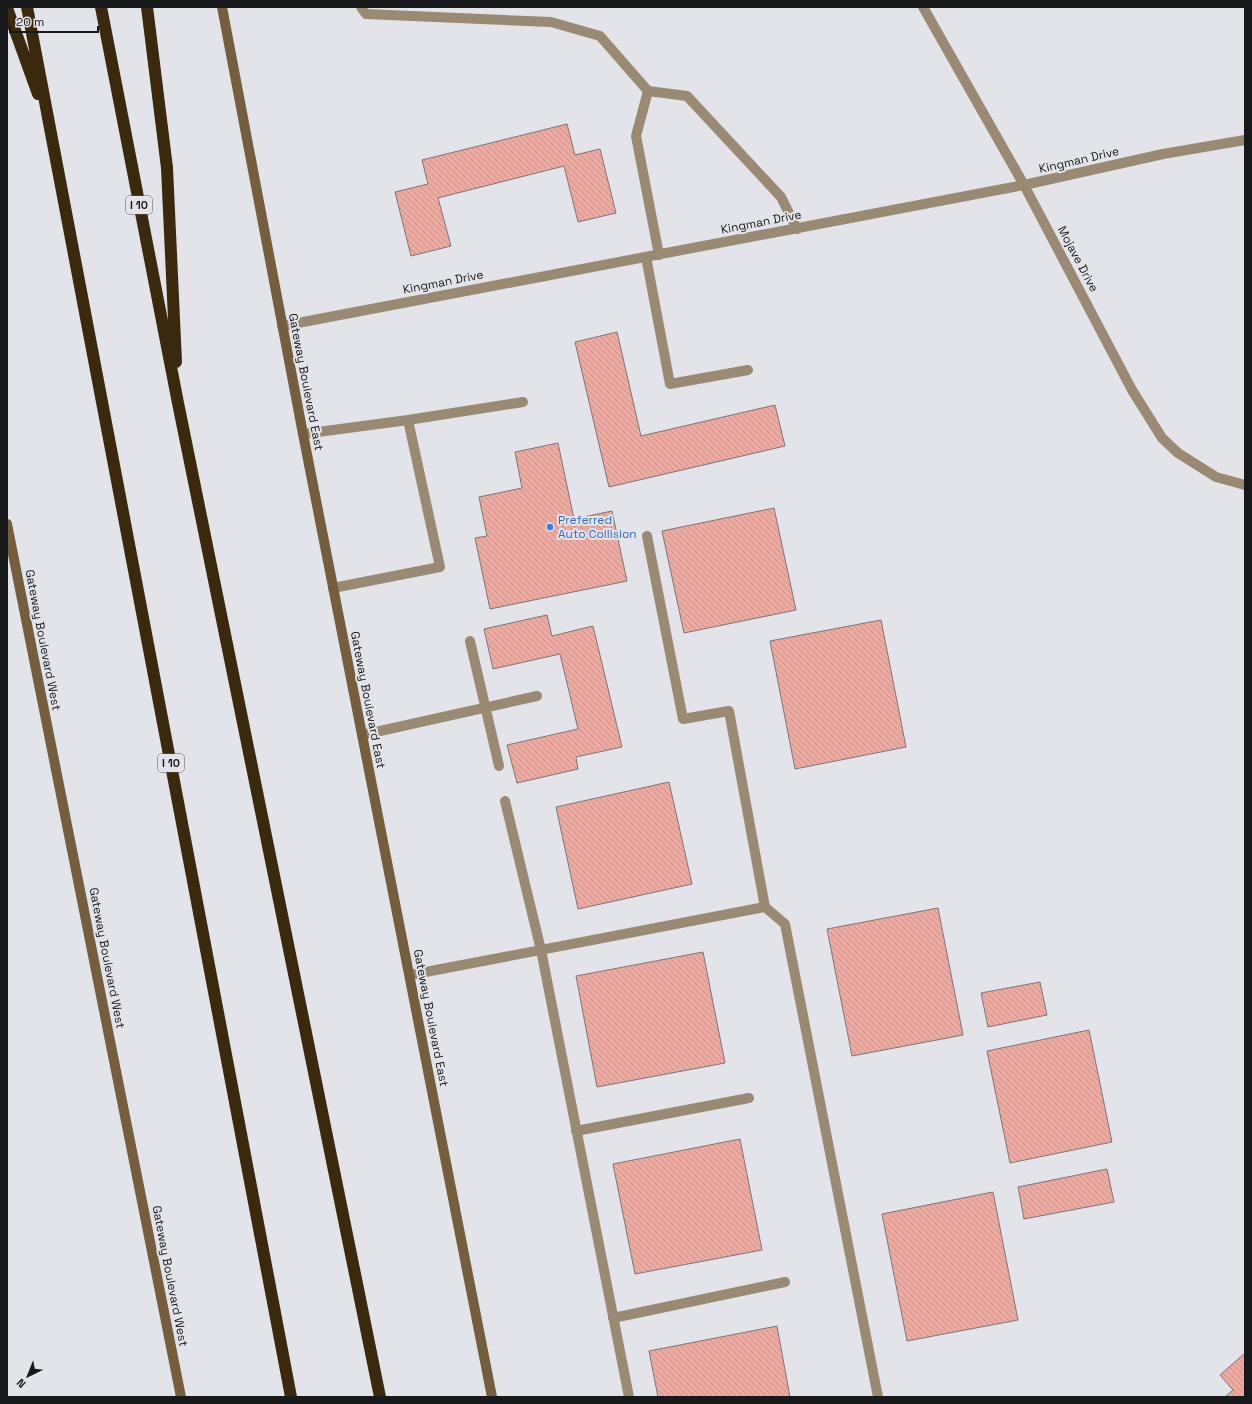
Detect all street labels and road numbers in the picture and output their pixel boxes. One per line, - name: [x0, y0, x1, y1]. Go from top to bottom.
- street label: Kingman Drive: [1037, 143, 1121, 177]
- road number: I 10: [126, 196, 152, 214]
- street label: Kingman Drive: [719, 206, 803, 238]
- street label: Mojave Drive: [1054, 223, 1102, 295]
- street label: Kingman Drive: [401, 266, 485, 298]
- street label: Gateway Boulevard East: [285, 312, 327, 452]
- street label: Gateway Boulevard West: [21, 568, 65, 712]
- street label: Gateway Boulevard East: [347, 630, 389, 770]
- road number: I 10: [158, 754, 184, 772]
- street label: Gateway Boulevard West: [85, 886, 129, 1030]
- street label: Gateway Boulevard East: [410, 948, 452, 1088]
- street label: Gateway Boulevard West: [148, 1204, 192, 1348]

